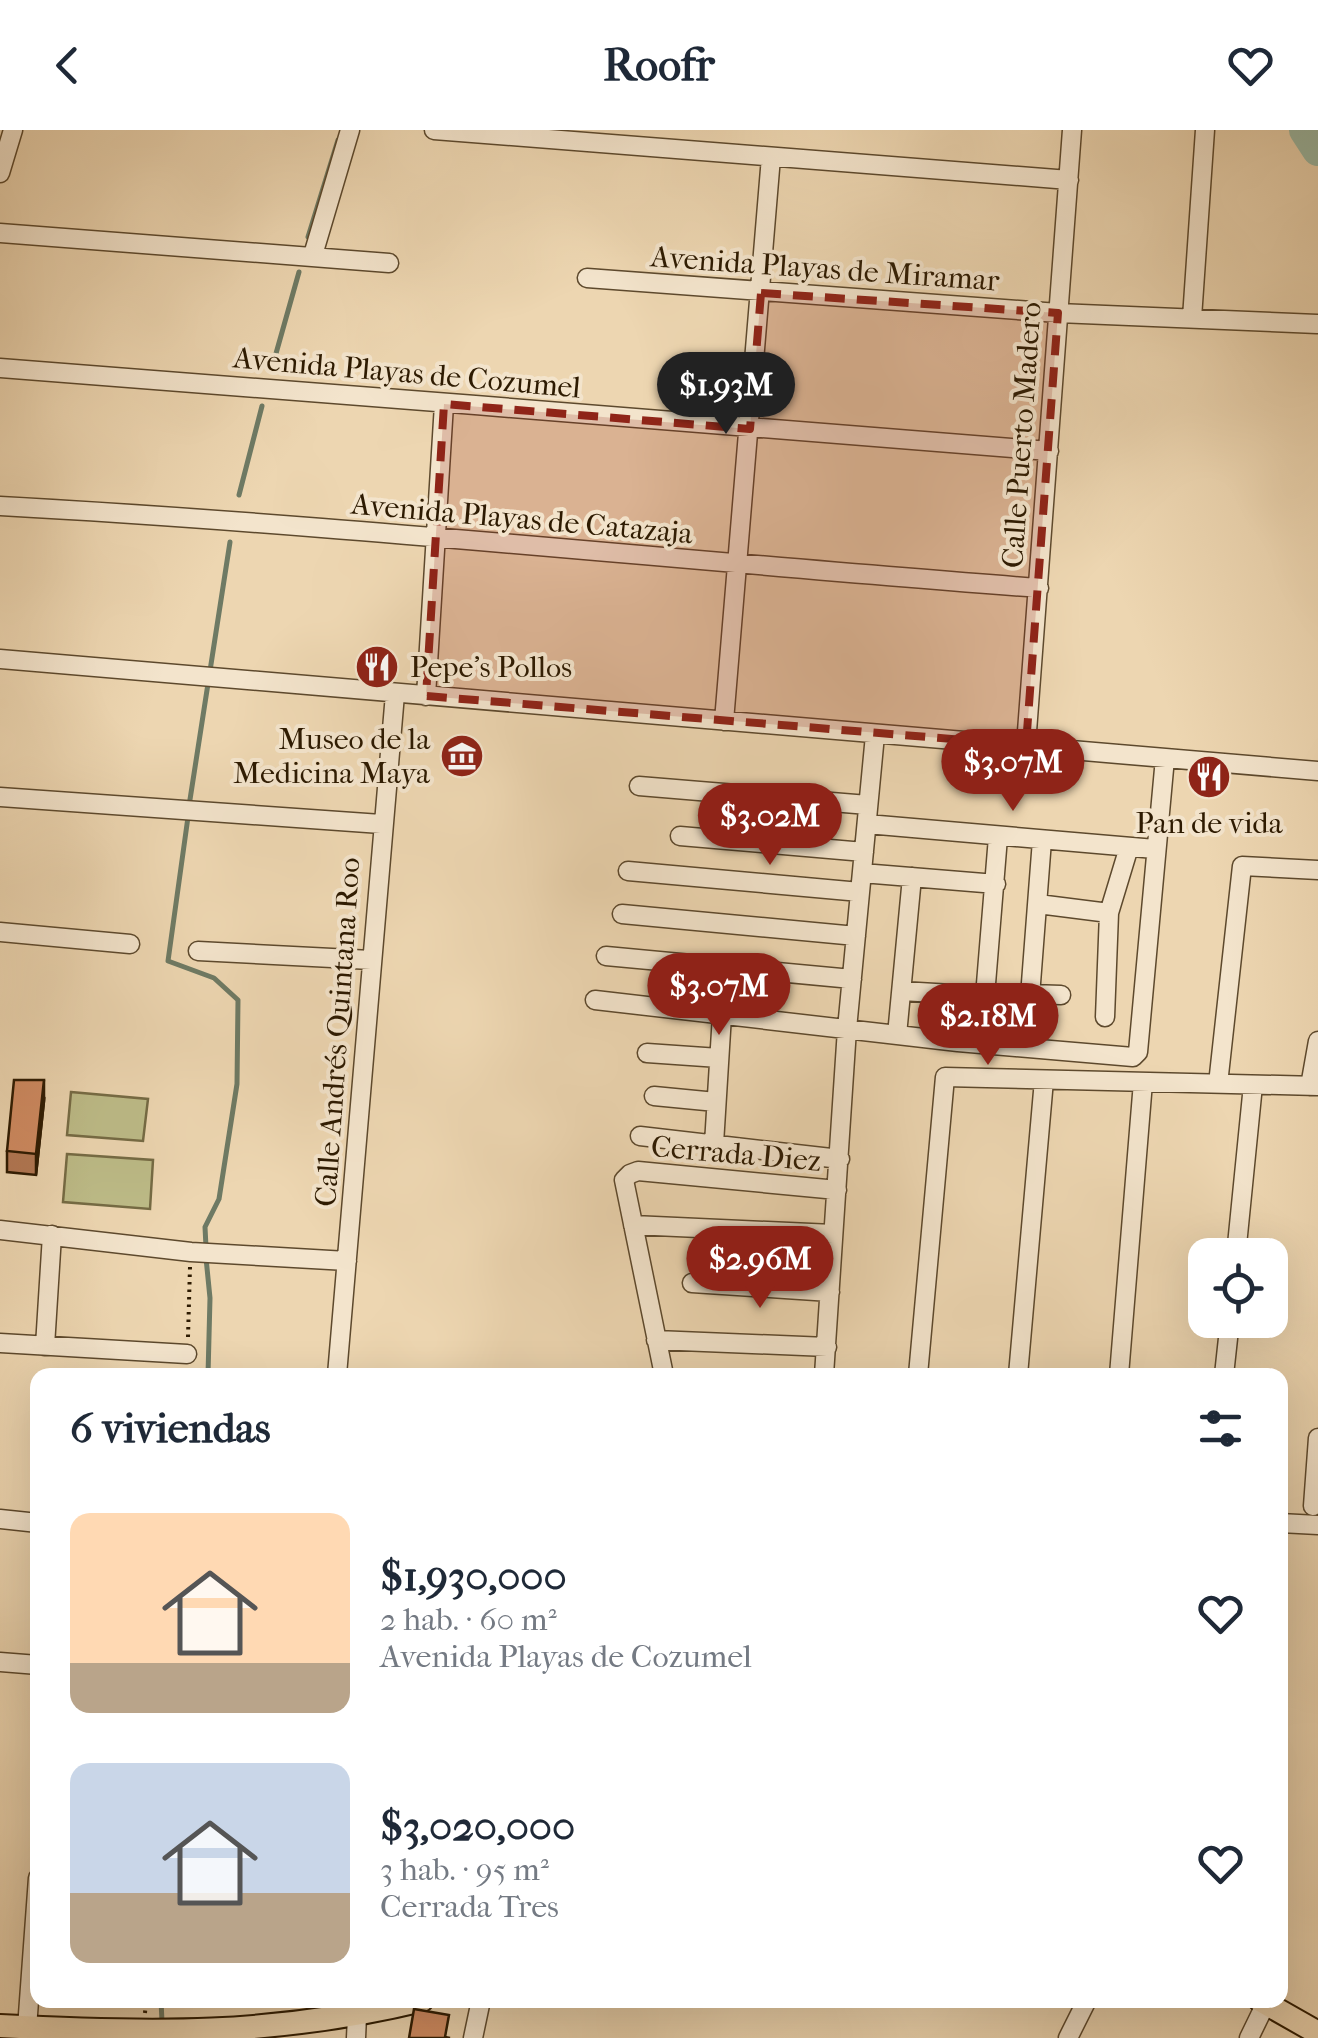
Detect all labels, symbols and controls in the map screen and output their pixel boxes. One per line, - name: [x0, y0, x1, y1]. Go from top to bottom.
- icon: back: [40, 38, 95, 93]
- icon: heart: [1223, 38, 1278, 93]
- text: Roofr: [603, 39, 715, 92]
- street label: Avenida Playas de Miramar: [648, 239, 1001, 299]
- street label: Calle Puerto Madero: [995, 301, 1049, 569]
- street label: Avenida Playas de Cozumel: [231, 340, 582, 406]
- pin: $1.93M: [645, 352, 807, 437]
- text: $1.93M: [679, 366, 773, 403]
- street label: Avenida Playas de Catazaja: [349, 487, 695, 551]
- restaurant icon: Pepe’s Pollos: [354, 644, 400, 690]
- place label: Pepe’s Pollos: [410, 650, 572, 685]
- place label: Museo de la Medicina Maya: [233, 722, 431, 791]
- pin: $3.07M: [932, 729, 1094, 814]
- museum icon: Museo de la Medicina Maya: [439, 733, 485, 779]
- text: $3.07M: [963, 743, 1063, 780]
- restaurant icon: Pan de vida: [1186, 754, 1232, 800]
- pin: $3.02M: [689, 783, 851, 868]
- text: $3.02M: [720, 797, 820, 834]
- place label: Pan de vida: [1135, 806, 1284, 841]
- street label: Calle Andrés Quintana Roo: [308, 856, 368, 1208]
- pin: $3.07M: [638, 953, 800, 1038]
- text: $3.07M: [669, 967, 769, 1004]
- pin: $2.18M: [907, 983, 1069, 1068]
- text: $2.18M: [940, 997, 1037, 1034]
- street label: Cerrada Diez: [649, 1129, 823, 1179]
- pin: $2.96M: [679, 1226, 841, 1311]
- map controls: [1188, 1238, 1288, 1338]
- button: locate: [1188, 1238, 1288, 1338]
- text: $2.96M: [708, 1240, 812, 1277]
- icon: filters: [1193, 1401, 1248, 1456]
- text: 6 viviendas: [70, 1404, 270, 1453]
- text: $1,930,000: [380, 1552, 567, 1601]
- icon: home: [150, 1553, 270, 1673]
- icon: heart: [1193, 1586, 1248, 1641]
- text: 2 hab. · 60 m²: [380, 1601, 557, 1638]
- text: Avenida Playas de Cozumel: [380, 1638, 752, 1675]
- text: $3,020,000: [380, 1802, 575, 1851]
- icon: home: [150, 1803, 270, 1923]
- icon: heart: [1193, 1836, 1248, 1891]
- text: 3 hab. · 95 m²: [380, 1851, 549, 1888]
- text: Cerrada Tres: [380, 1888, 559, 1925]

